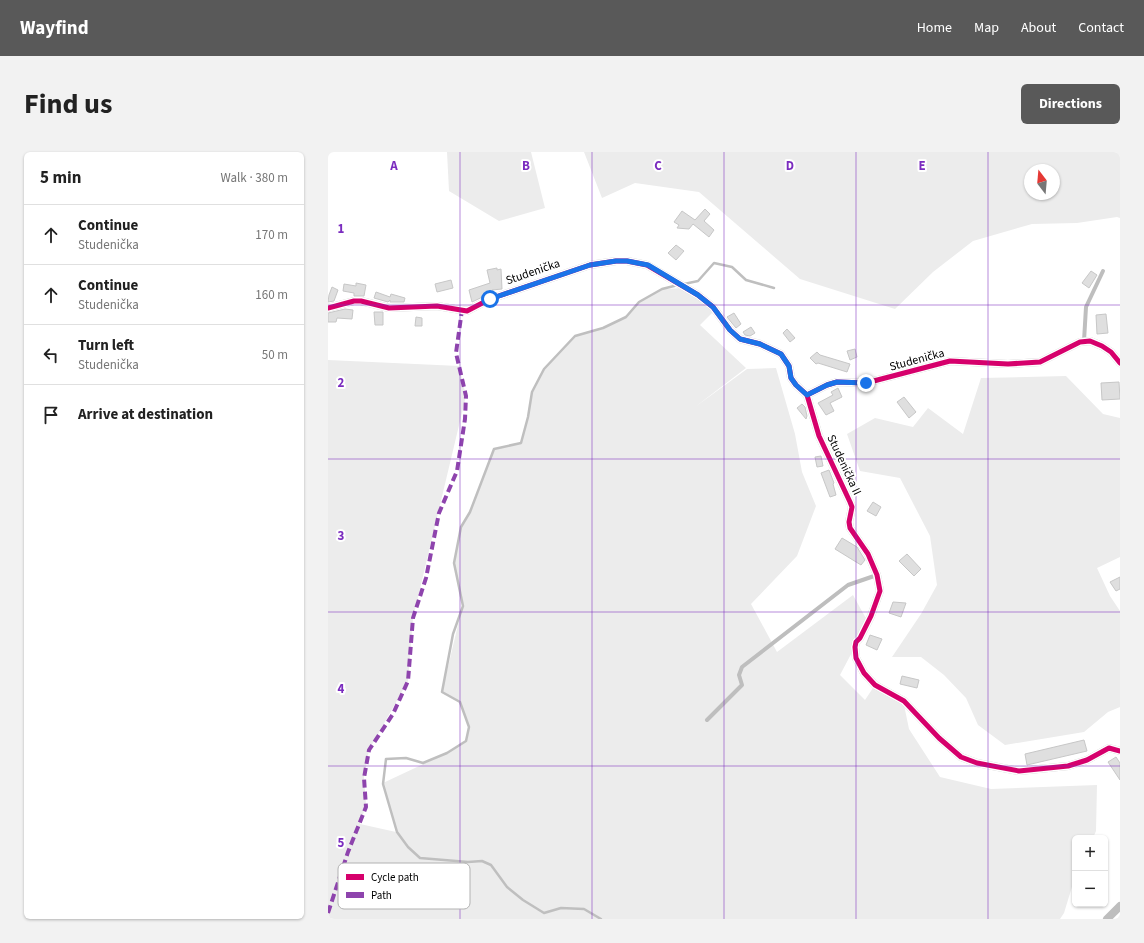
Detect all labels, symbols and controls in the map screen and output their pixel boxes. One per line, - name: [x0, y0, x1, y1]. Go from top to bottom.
- text: Wayfind: [20, 15, 89, 42]
- text: Home: [917, 18, 952, 38]
- text: Map: [974, 18, 999, 38]
- text: About: [1021, 18, 1056, 38]
- text: Contact: [1078, 18, 1124, 38]
- text: Find us: [24, 84, 112, 124]
- button: Directions: [1021, 84, 1120, 124]
- text: A: [389, 157, 398, 175]
- text: B: [522, 157, 530, 175]
- text: C: [654, 157, 662, 175]
- text: D: [786, 157, 794, 175]
- text: E: [918, 157, 926, 175]
- north arrow: [1024, 164, 1060, 200]
- text: 5 min: [40, 166, 81, 190]
- text: Walk · 380 m: [220, 169, 288, 187]
- text: Continue: [78, 215, 138, 236]
- text: 1: [338, 220, 345, 238]
- icon: ahead: [40, 224, 62, 246]
- text: 170 m: [255, 226, 288, 244]
- text: Studenička: [78, 236, 139, 254]
- street label: Studenička: [504, 255, 562, 289]
- text: Continue: [78, 275, 138, 296]
- icon: ahead: [40, 284, 62, 306]
- text: 160 m: [255, 286, 288, 304]
- route start: [481, 290, 499, 308]
- text: Studenička: [78, 296, 139, 314]
- text: Turn left: [78, 335, 134, 356]
- icon: left: [40, 344, 62, 366]
- street label: Studenička: [888, 345, 946, 375]
- text: 50 m: [262, 346, 288, 364]
- text: Studenička: [78, 356, 139, 374]
- text: 2: [338, 374, 345, 392]
- route end: [857, 374, 875, 392]
- icon: arrive: [40, 404, 62, 426]
- text: Arrive at destination: [78, 404, 213, 425]
- street label: Studenička II: [823, 432, 865, 498]
- text: 3: [338, 527, 345, 545]
- text: 4: [338, 680, 345, 698]
- text: 5: [338, 834, 345, 852]
- map controls: [1072, 835, 1108, 907]
- button: +: [1072, 835, 1108, 871]
- legend: [338, 863, 470, 909]
- text: Cycle path: [371, 870, 419, 885]
- button: −: [1072, 871, 1108, 907]
- text: Path: [371, 888, 392, 903]

